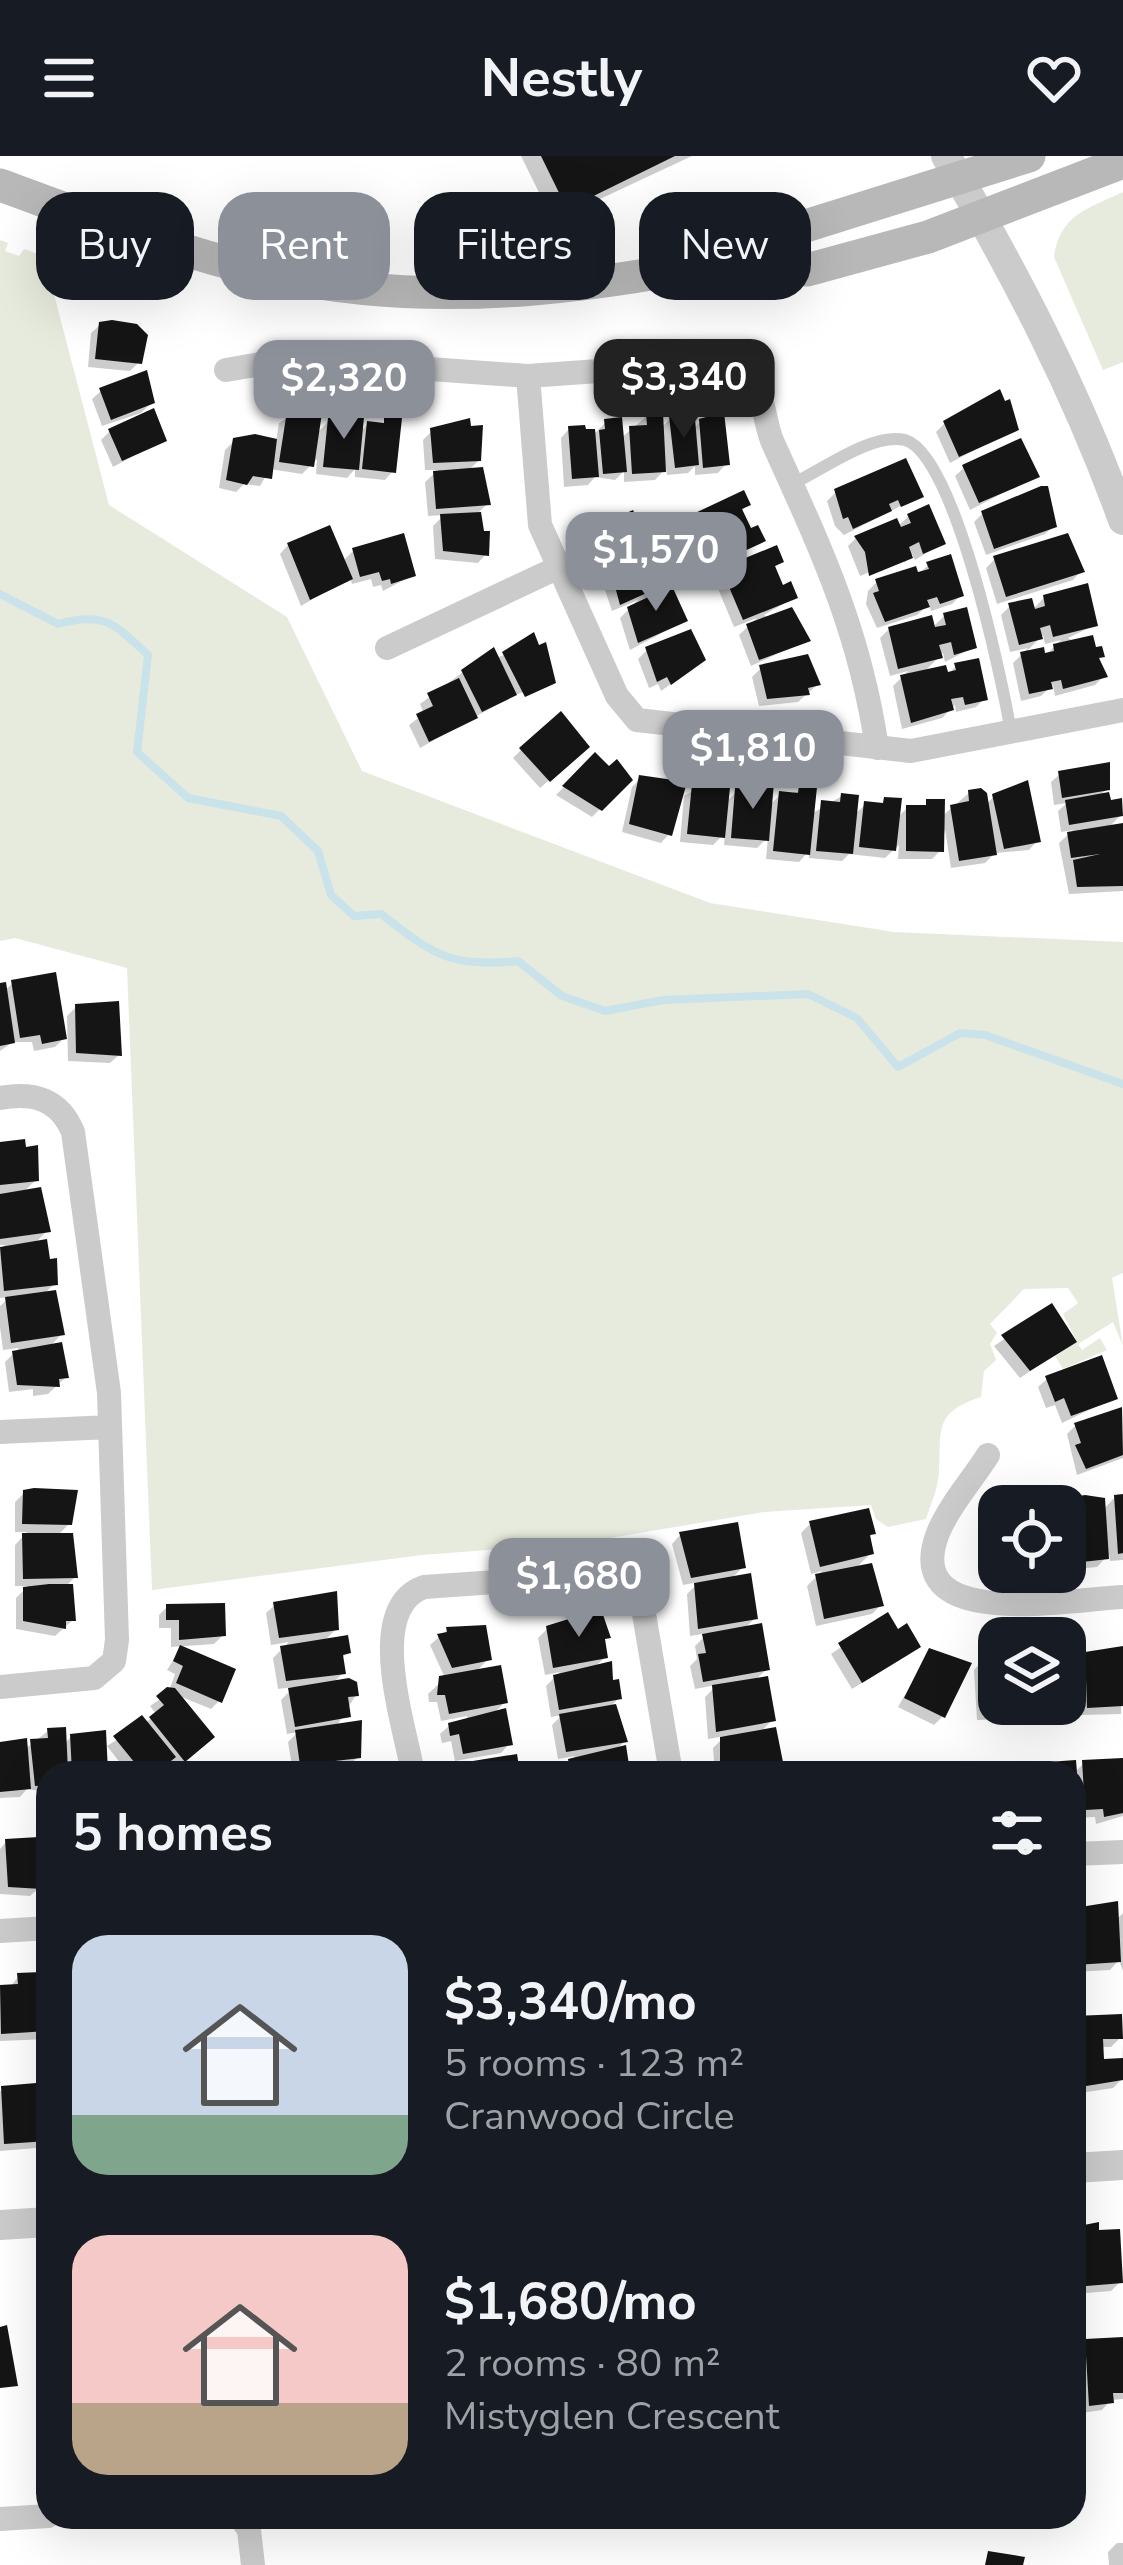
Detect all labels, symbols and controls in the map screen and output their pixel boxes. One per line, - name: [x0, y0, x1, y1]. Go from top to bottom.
- text: Nestly: [481, 41, 642, 115]
- icon: menu: [36, 45, 102, 111]
- icon: heart: [1021, 45, 1087, 111]
- chip: Buy: [36, 192, 194, 300]
- chip: Rent: [218, 192, 390, 300]
- chip: Filters: [414, 192, 615, 300]
- chip: New: [639, 192, 811, 300]
- pin: $3,340: [586, 339, 782, 441]
- pin: $2,320: [246, 340, 442, 442]
- text: $3,340: [621, 351, 747, 404]
- text: $2,320: [281, 352, 407, 405]
- pin: $1,570: [558, 512, 754, 614]
- text: $1,570: [593, 524, 719, 577]
- pin: $1,810: [655, 710, 851, 812]
- text: $1,810: [690, 722, 816, 775]
- map controls: [978, 1485, 1086, 1725]
- button: locate: [978, 1485, 1086, 1593]
- pin: $1,680: [481, 1538, 677, 1640]
- text: $1,680: [516, 1550, 642, 1603]
- button: layers: [978, 1617, 1086, 1725]
- text: 5 homes: [72, 1798, 273, 1868]
- icon: filters: [984, 1800, 1050, 1866]
- text: $3,340/mo: [444, 1967, 697, 2037]
- icon: home: [168, 1983, 312, 2127]
- text: 5 rooms · 123 m²: [444, 2037, 744, 2090]
- text: Cranwood Circle: [444, 2090, 734, 2143]
- text: $1,680/mo: [444, 2267, 697, 2337]
- icon: home: [168, 2283, 312, 2427]
- text: 2 rooms · 80 m²: [444, 2337, 721, 2390]
- text: Mistyglen Crescent: [444, 2390, 779, 2443]

